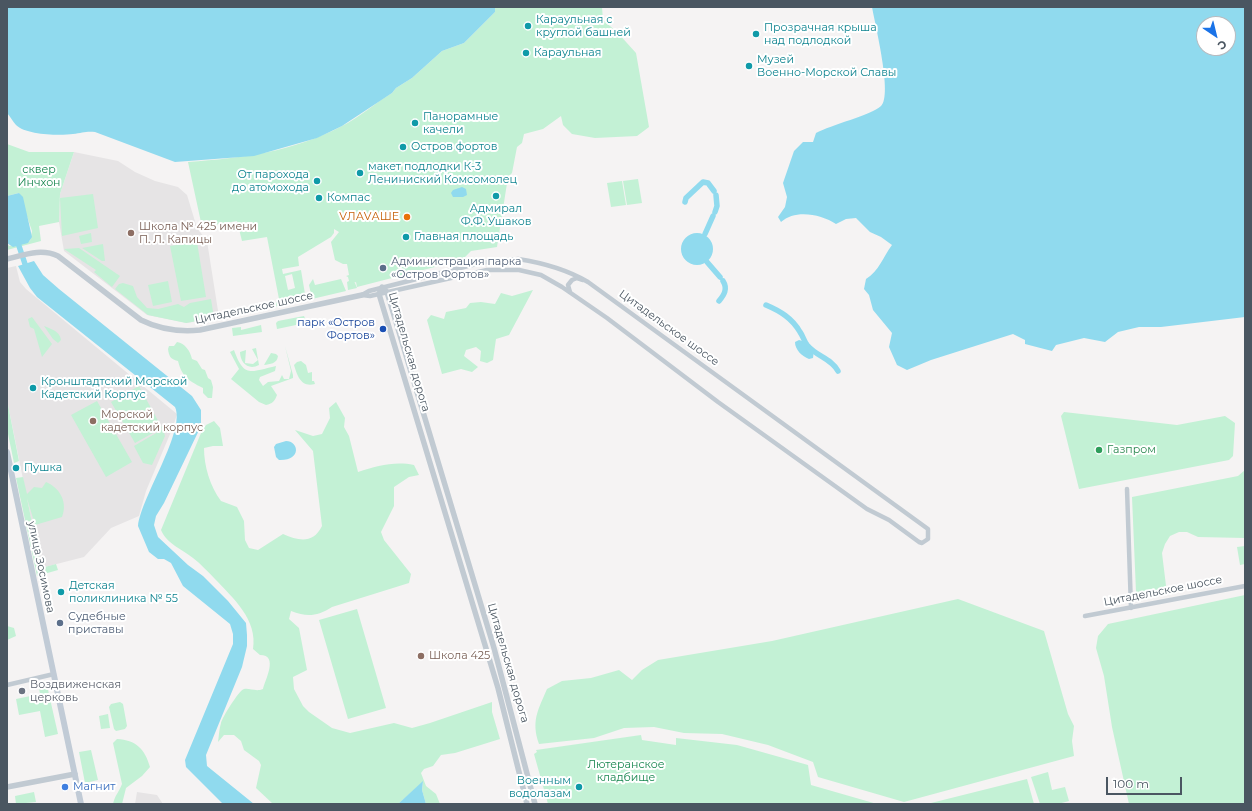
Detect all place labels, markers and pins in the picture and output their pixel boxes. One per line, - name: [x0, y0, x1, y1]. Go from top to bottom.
- place label: Караульная с круглой башней: [536, 13, 631, 39]
- marker: Караульная с круглой башней: [523, 21, 533, 31]
- place label: Прозрачная крыша над подлодкой: [764, 21, 877, 47]
- marker: Прозрачная крыша над подлодкой: [751, 29, 761, 39]
- place label: Караульная: [534, 46, 601, 60]
- marker: Караульная: [521, 48, 531, 58]
- place label: Музей Военно-Морской Славы: [757, 53, 896, 79]
- marker: Музей Военно-Морской Славы: [744, 61, 754, 71]
- place label: Панорамные качели: [423, 110, 498, 136]
- marker: Панорамные качели: [410, 118, 420, 128]
- place label: Остров фортов: [411, 140, 497, 154]
- marker: Остров фортов: [398, 142, 408, 152]
- place label: макет подлодки К-3 Лениниский Комсомолец: [368, 160, 517, 186]
- place label: От парохода до атомохода: [232, 168, 309, 194]
- marker: макет подлодки К-3 Лениниский Комсомолец: [355, 168, 365, 178]
- marker: От парохода до атомохода: [312, 176, 322, 186]
- place label: Компас: [327, 191, 370, 205]
- marker: Адмирал Ф.Ф. Ушаков: [491, 191, 501, 201]
- marker: Компас: [314, 193, 324, 203]
- place label: Адмирал Ф.Ф. Ушаков: [461, 202, 531, 228]
- place label: VЛАVАШЕ: [339, 210, 399, 224]
- marker: VЛАVАШЕ: [402, 212, 412, 222]
- place label: Школа № 425 имени П. Л. Капицы: [139, 220, 257, 246]
- marker: Школа № 425 имени П. Л. Капицы: [126, 228, 136, 238]
- place label: Главная площадь: [414, 230, 513, 244]
- marker: Главная площадь: [401, 232, 411, 242]
- place label: Администрация парка «Остров Фортов»: [391, 255, 522, 281]
- marker: Администрация парка «Остров Фортов»: [378, 263, 388, 273]
- place label: парк «Остров Фортов»: [297, 316, 375, 342]
- marker: парк «Остров Фортов»: [378, 324, 388, 334]
- place label: Кронштадтский Морской Кадетский Корпус: [41, 375, 187, 401]
- marker: Кронштадтский Морской Кадетский Корпус: [28, 383, 38, 393]
- place label: Морской кадетский корпус: [101, 408, 203, 434]
- marker: Морской кадетский корпус: [88, 416, 98, 426]
- place label: Газпром: [1107, 443, 1156, 457]
- marker: Газпром: [1094, 445, 1104, 455]
- place label: Пушка: [24, 461, 62, 475]
- marker: Пушка: [11, 463, 21, 473]
- place label: Детская поликлиника № 55: [69, 579, 178, 605]
- marker: Детская поликлиника № 55: [56, 587, 66, 597]
- place label: Судебные приставы: [68, 610, 126, 636]
- marker: Судебные приставы: [55, 618, 65, 628]
- place label: Школа 425: [429, 649, 490, 663]
- marker: Школа 425: [416, 651, 426, 661]
- place label: Воздвиженская церковь: [30, 678, 121, 704]
- marker: Воздвиженская церковь: [17, 686, 27, 696]
- place label: Военным водолазам: [509, 774, 571, 800]
- place label: Магнит: [73, 780, 115, 794]
- marker: Магнит: [60, 782, 70, 792]
- marker: Военным водолазам: [574, 782, 584, 792]

